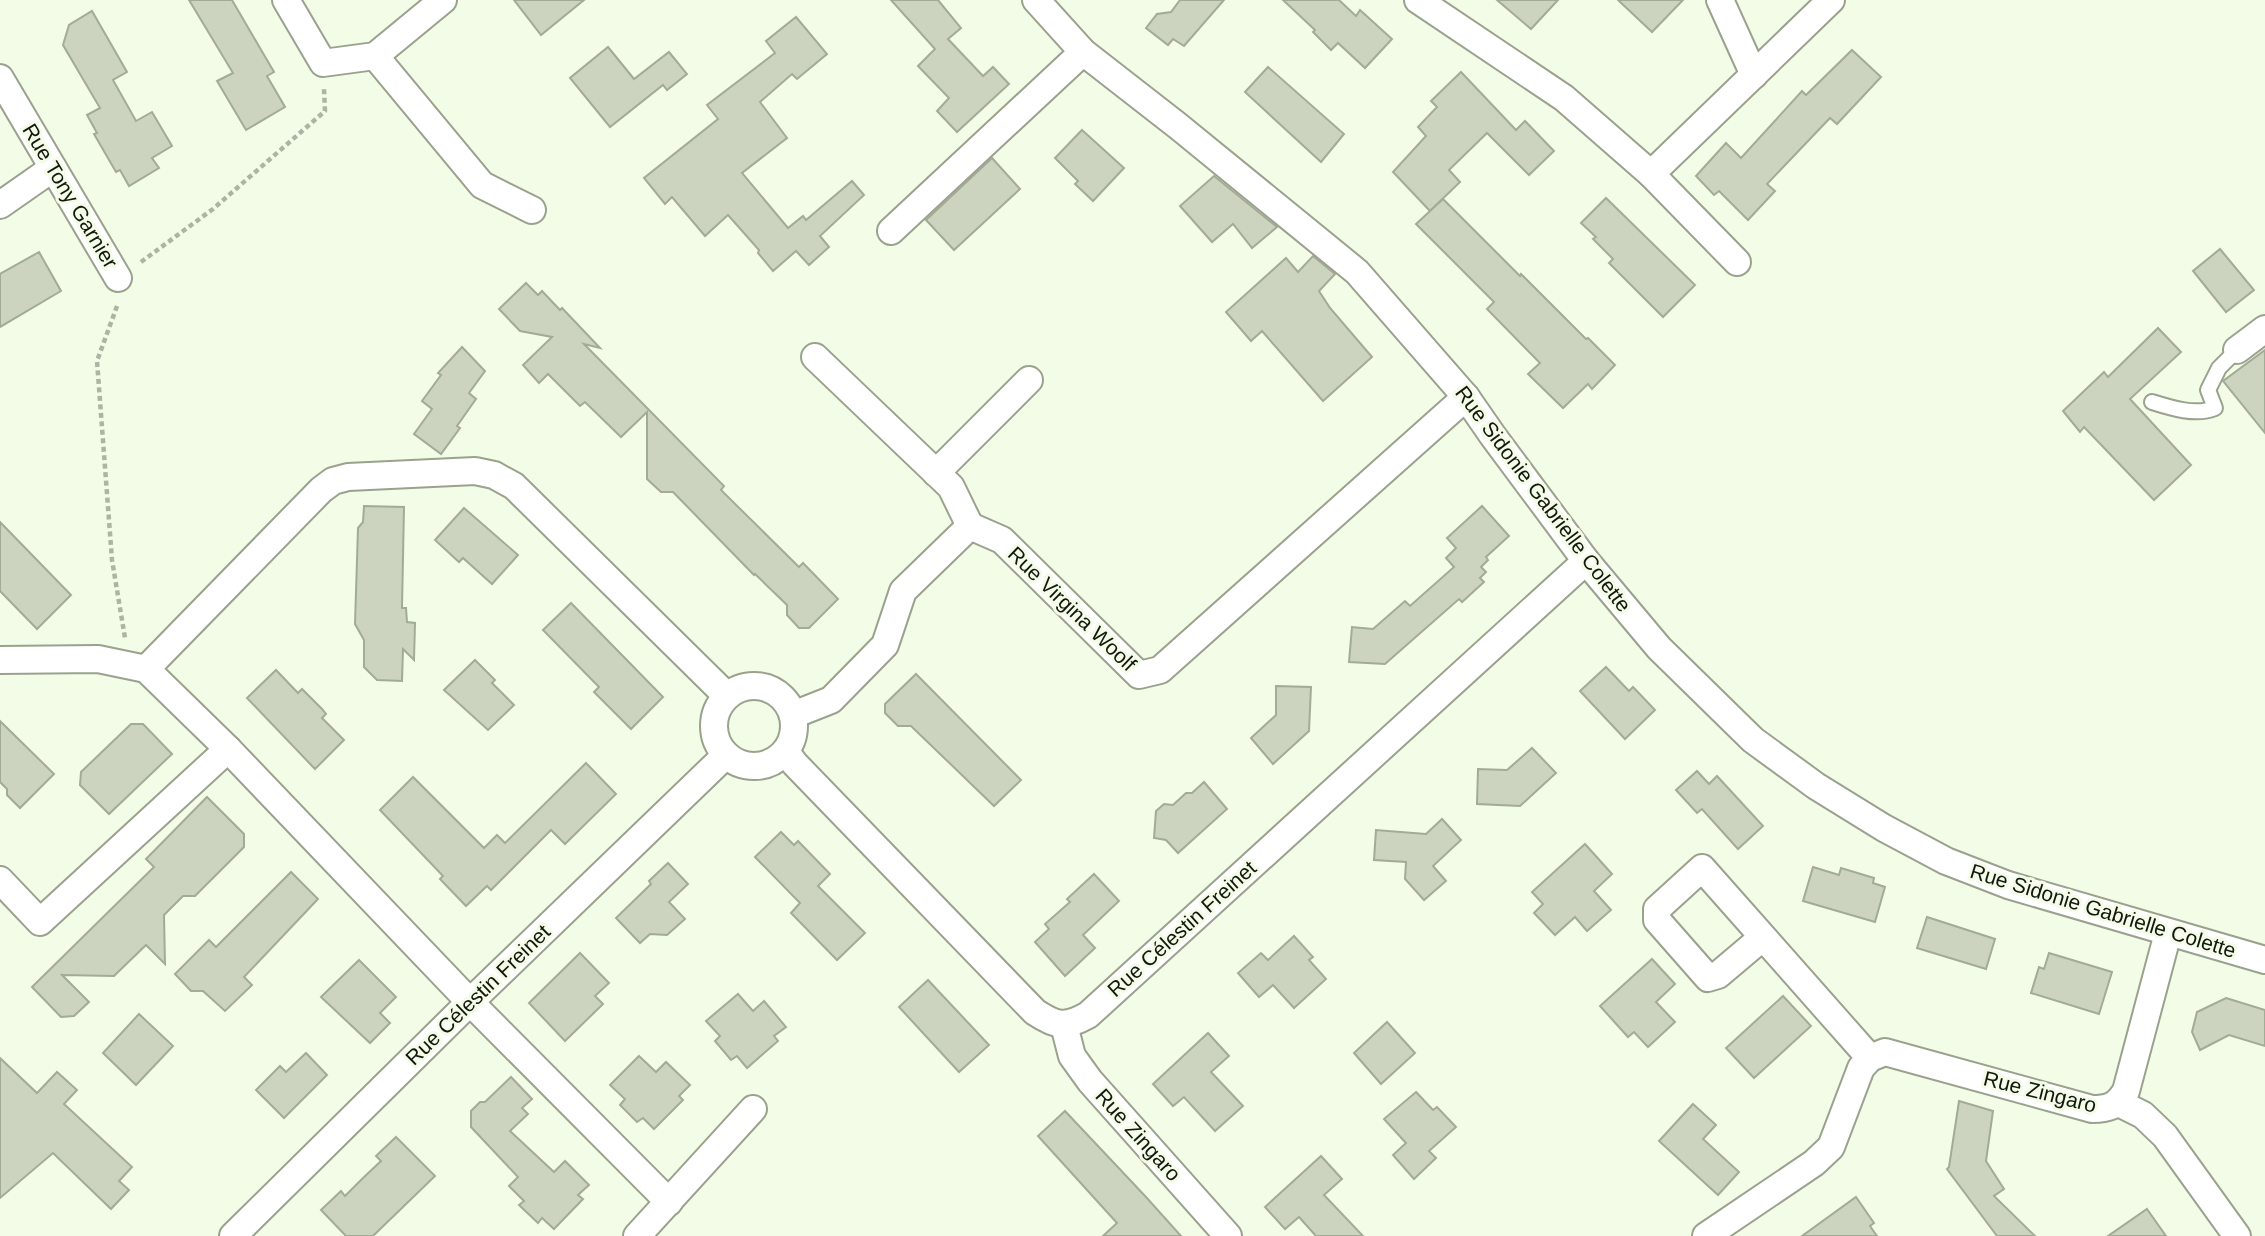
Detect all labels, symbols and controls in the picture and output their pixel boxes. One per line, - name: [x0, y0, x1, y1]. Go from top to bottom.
- street label: Rue Tony Garnier: [18, 119, 123, 272]
- street label: Rue Sidonie Gabrielle Colette: [1451, 381, 1636, 616]
- street label: Rue Virgina Woolf: [1004, 542, 1141, 676]
- street label: Rue Célestin Freinet: [1103, 856, 1261, 1001]
- street label: Rue Sidonie Gabrielle Colette: [1967, 859, 2239, 962]
- street label: Rue Célestin Freinet: [401, 920, 555, 1069]
- street label: Rue Zingaro: [1981, 1066, 2099, 1117]
- street label: Rue Zingaro: [1091, 1084, 1186, 1185]

